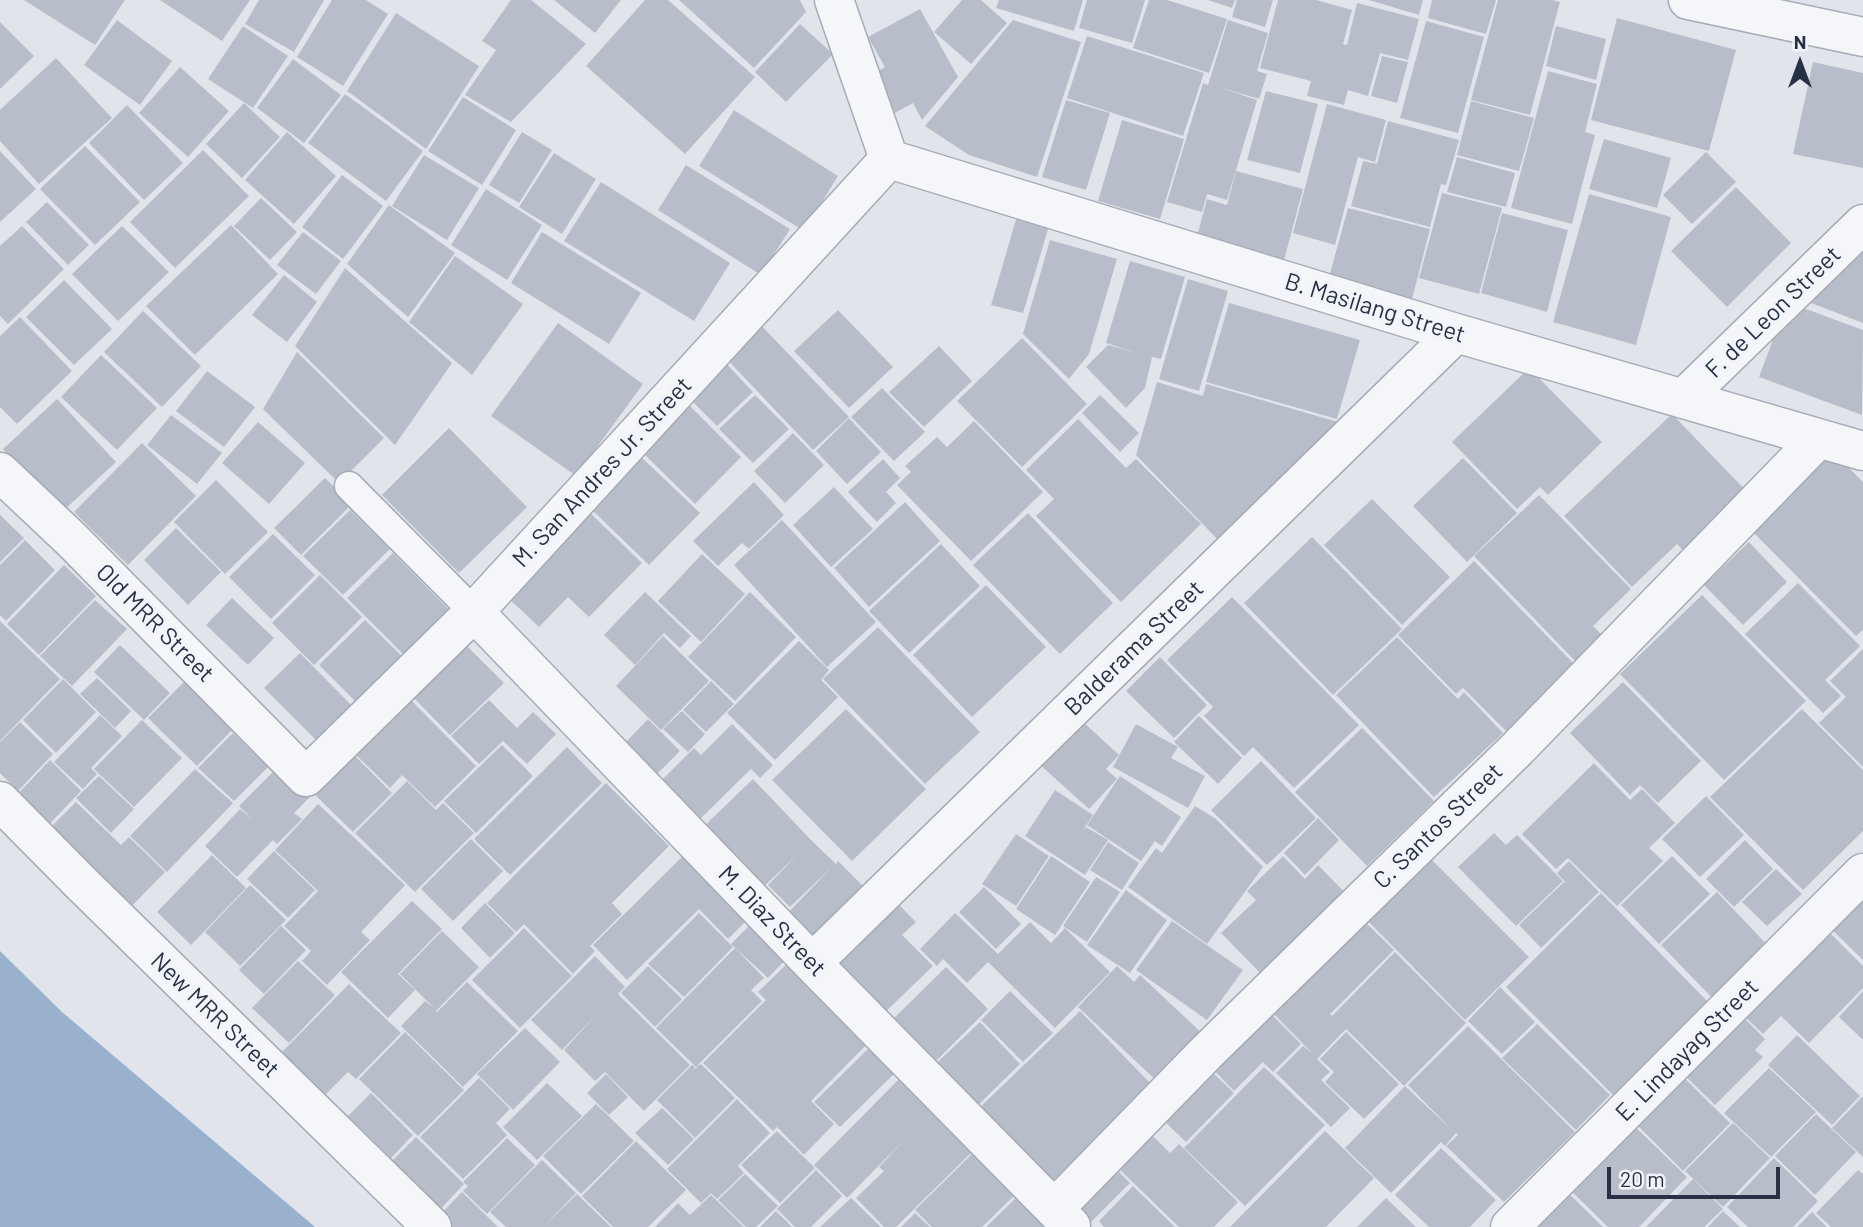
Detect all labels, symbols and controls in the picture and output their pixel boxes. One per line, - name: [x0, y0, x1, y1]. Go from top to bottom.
- north arrow: [1765, 28, 1835, 98]
- text: N: [1794, 30, 1806, 53]
- street label: F. de Leon Street: [1699, 240, 1847, 384]
- street label: B. Masilang Street: [1281, 267, 1469, 349]
- street label: M. San Andres Jr. Street: [506, 371, 698, 573]
- street label: Old MRR Street: [90, 558, 220, 688]
- street label: Balderama Street: [1059, 574, 1209, 722]
- street label: C. Santos Street: [1367, 757, 1509, 895]
- street label: M. Diaz Street: [712, 860, 832, 982]
- street label: New MRR Street: [145, 946, 285, 1084]
- street label: E. Lindayag Street: [1610, 973, 1764, 1127]
- scale bar: [1611, 1154, 1784, 1198]
- text: 20 m: [1620, 1166, 1665, 1191]

